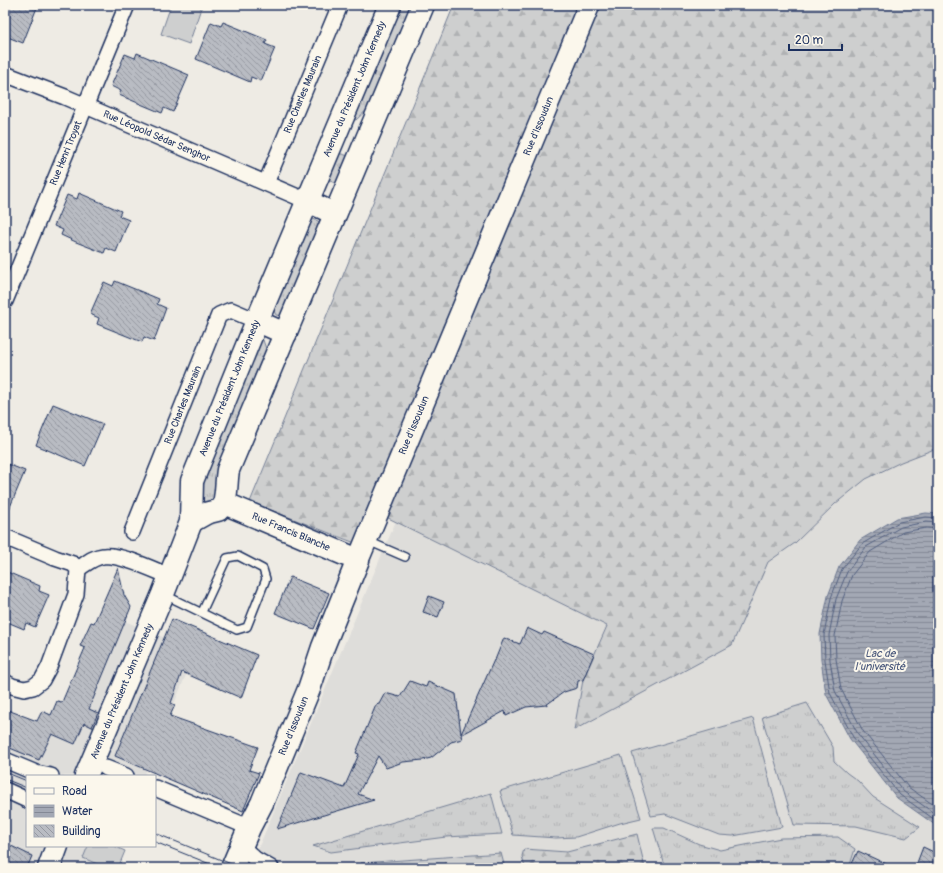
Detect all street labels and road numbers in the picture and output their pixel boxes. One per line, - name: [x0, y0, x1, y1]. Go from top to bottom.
- street label: Avenue du Président John Kennedy: [321, 19, 389, 159]
- street label: Rue Charles Maurain: [281, 53, 325, 135]
- street label: Rue d'Issoudun: [521, 95, 556, 157]
- street label: Rue Léopold Sédar Senghor: [101, 108, 212, 165]
- street label: Rue Henri Troyat: [47, 118, 85, 187]
- street label: Avenue du Président John Kennedy: [197, 318, 263, 458]
- street label: Rue Charles Maurain: [162, 364, 204, 446]
- street label: Rue d'Issoudun: [397, 394, 432, 456]
- street label: Rue Francis Blanche: [250, 510, 332, 554]
- street label: Avenue du Président John Kennedy: [88, 621, 156, 761]
- street label: Rue d'Issoudun: [276, 694, 311, 757]

